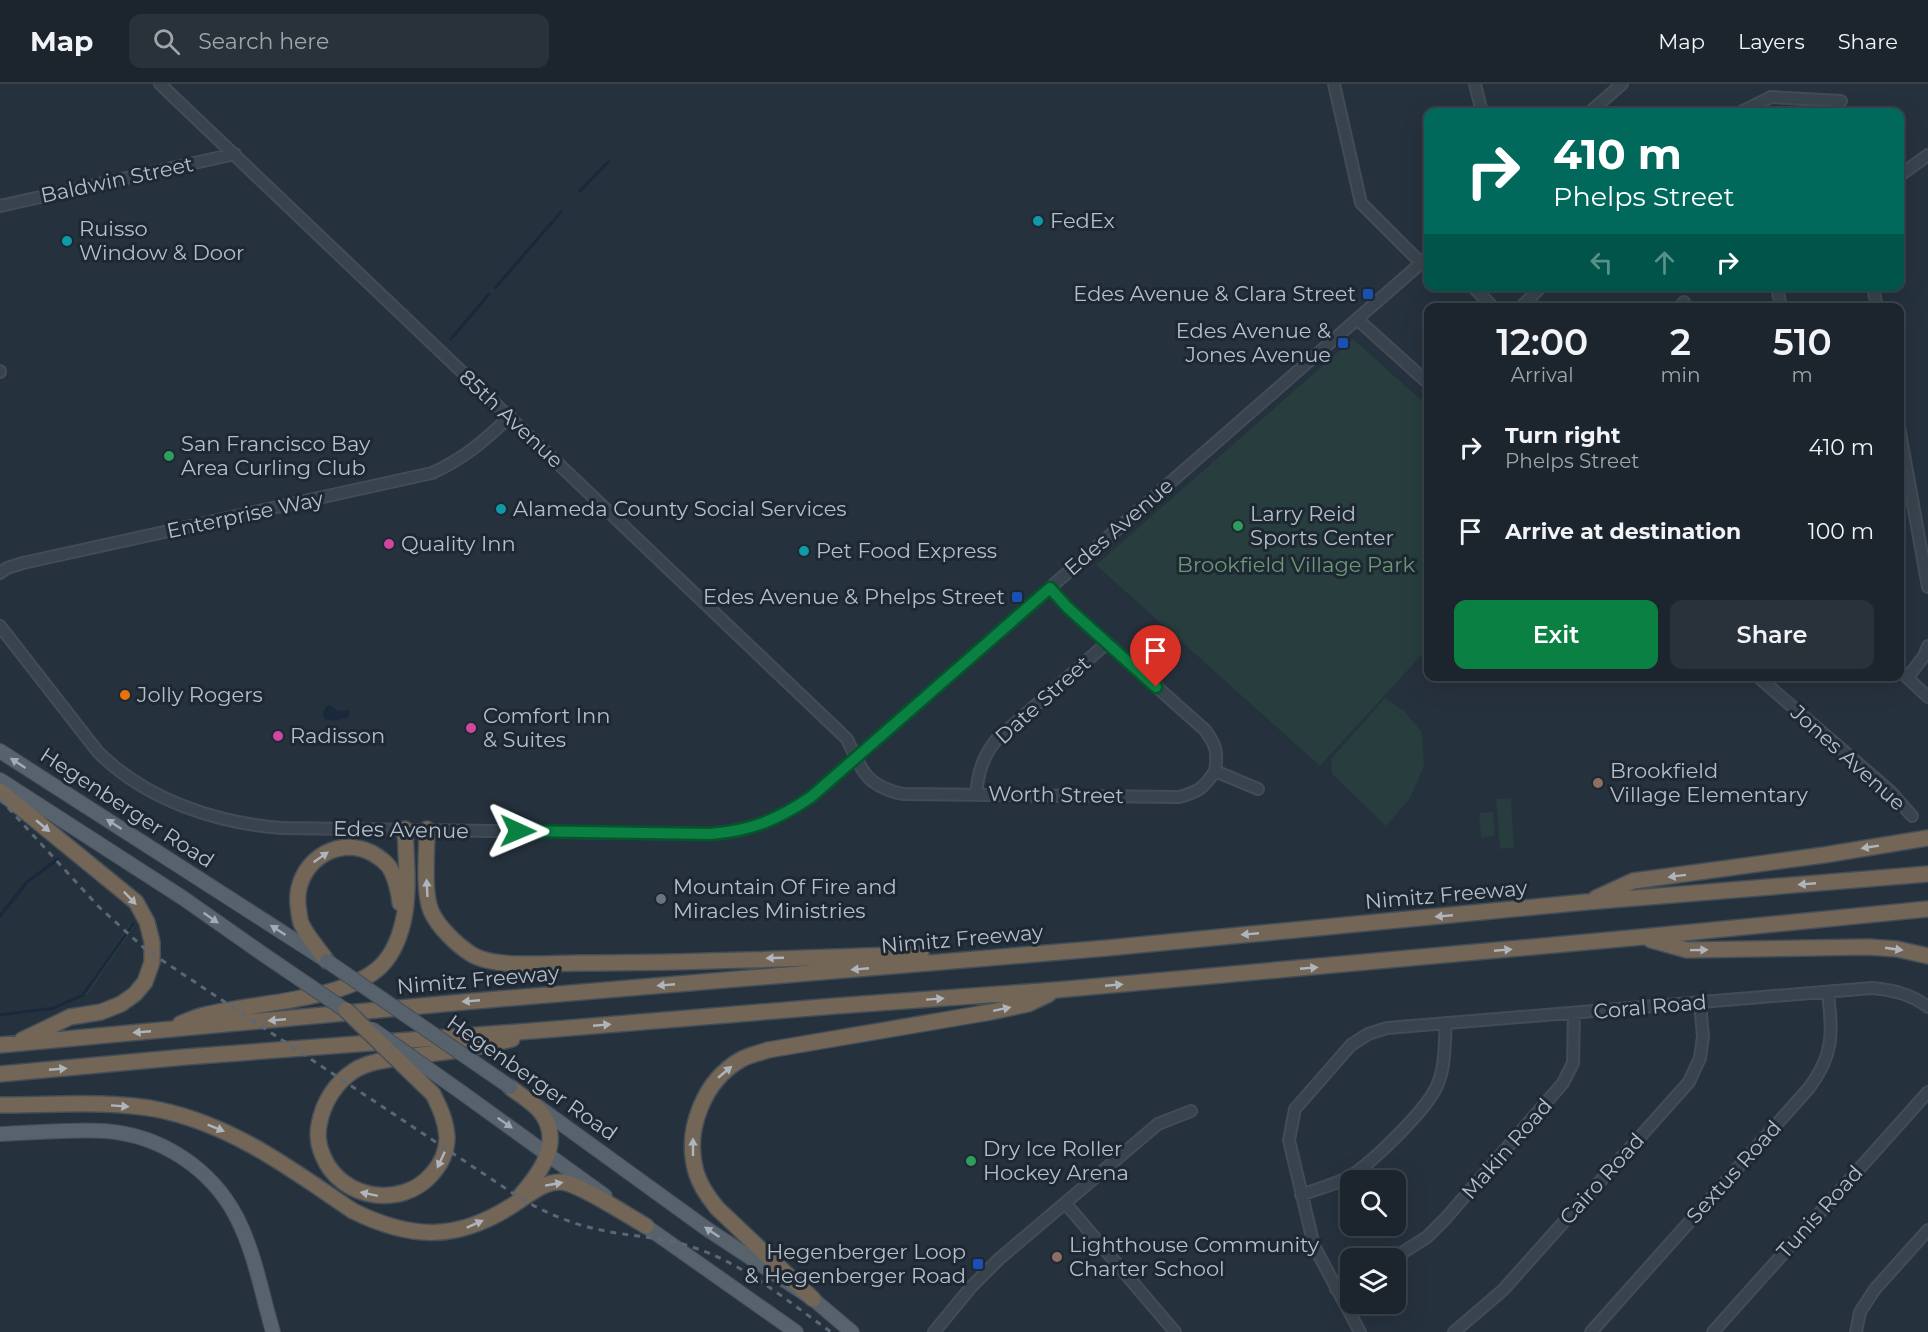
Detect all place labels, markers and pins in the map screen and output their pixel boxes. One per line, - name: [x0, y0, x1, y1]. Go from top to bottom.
- place label: FedEx: [1050, 208, 1115, 233]
- marker: FedEx: [1031, 214, 1045, 228]
- place label: Ruisso Window & Door: [79, 216, 245, 265]
- marker: Ruisso Window & Door: [60, 234, 74, 248]
- place label: Edes Avenue & Clara Street: [1073, 281, 1356, 306]
- marker: Edes Avenue & Clara Street: [1361, 287, 1375, 301]
- place label: Edes Avenue & Jones Avenue: [1176, 318, 1331, 367]
- marker: Edes Avenue & Jones Avenue: [1336, 336, 1350, 350]
- place label: San Francisco Bay Area Curling Club: [181, 431, 371, 480]
- marker: San Francisco Bay Area Curling Club: [162, 449, 176, 463]
- place label: Alameda County Social Services: [513, 496, 847, 521]
- place label: Larry Reid Sports Center: [1250, 501, 1394, 550]
- marker: Alameda County Social Services: [494, 502, 508, 516]
- marker: Larry Reid Sports Center: [1231, 519, 1245, 533]
- place label: Quality Inn: [401, 531, 516, 556]
- marker: Quality Inn: [382, 537, 396, 551]
- place label: Pet Food Express: [816, 538, 997, 563]
- marker: Pet Food Express: [797, 544, 811, 558]
- place label: Edes Avenue & Phelps Street: [703, 584, 1005, 609]
- marker: Edes Avenue & Phelps Street: [1010, 590, 1024, 604]
- pin: [1130, 625, 1181, 687]
- place label: Jolly Rogers: [136, 682, 263, 707]
- marker: Jolly Rogers: [118, 688, 132, 702]
- place label: Comfort Inn & Suites: [483, 703, 610, 752]
- marker: Comfort Inn & Suites: [464, 721, 478, 735]
- place label: Radisson: [290, 723, 385, 748]
- marker: Radisson: [271, 729, 285, 743]
- place label: Brookfield Village Elementary: [1610, 758, 1809, 807]
- marker: Brookfield Village Elementary: [1591, 776, 1605, 790]
- place label: Mountain Of Fire and Miracles Ministries: [673, 874, 897, 923]
- marker: Mountain Of Fire and Miracles Ministries: [654, 892, 668, 906]
- place label: Dry Ice Roller Hockey Arena: [983, 1136, 1129, 1185]
- marker: Dry Ice Roller Hockey Arena: [964, 1154, 978, 1168]
- place label: Lighthouse Community Charter School: [1069, 1232, 1320, 1281]
- place label: Hegenberger Loop & Hegenberger Road: [744, 1239, 966, 1288]
- marker: Lighthouse Community Charter School: [1050, 1250, 1064, 1264]
- marker: Hegenberger Loop & Hegenberger Road: [971, 1257, 985, 1271]

